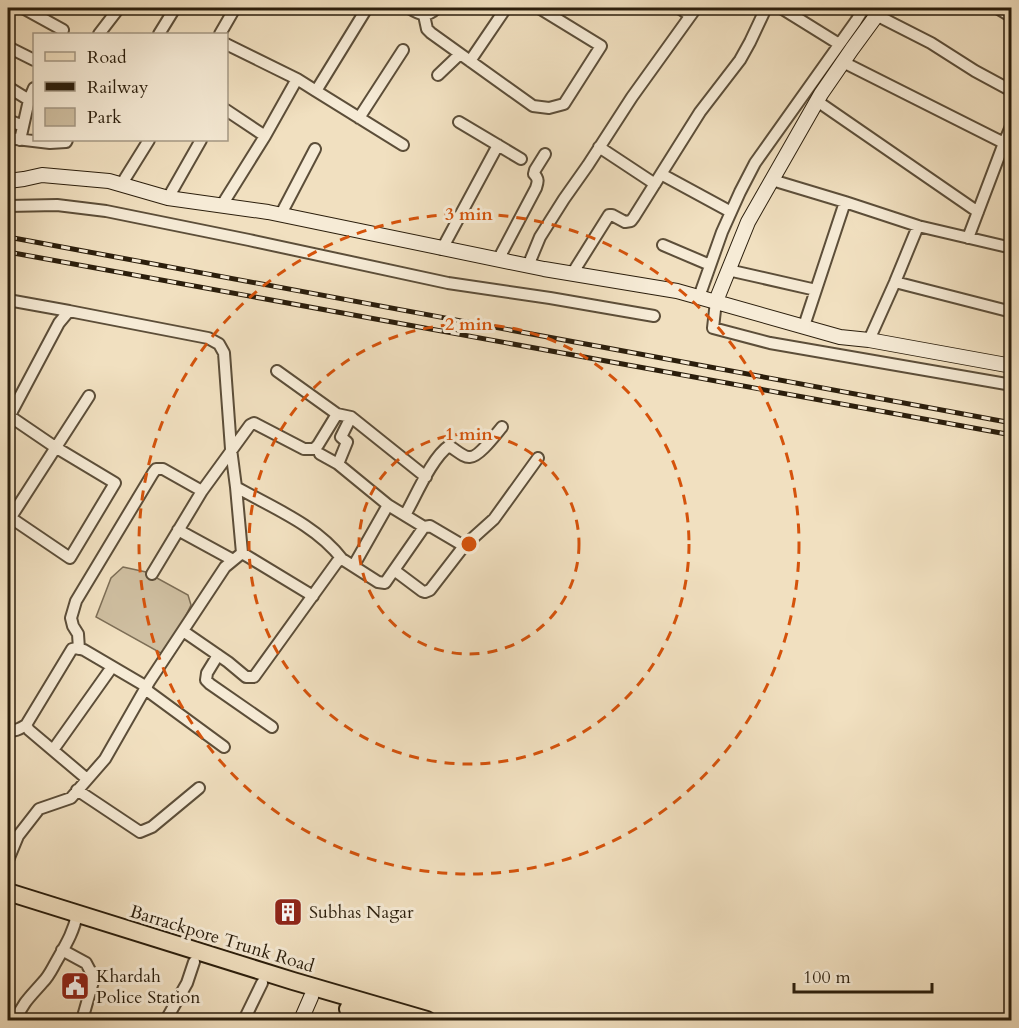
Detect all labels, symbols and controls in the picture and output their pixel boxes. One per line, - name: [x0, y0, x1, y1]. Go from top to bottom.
- legend: [33, 33, 228, 141]
- text: Road: [87, 45, 127, 70]
- text: Railway: [87, 75, 149, 100]
- text: Park: [87, 105, 122, 130]
- text: 3 min: [445, 202, 493, 227]
- text: 2 min: [445, 312, 493, 337]
- text: 1 min: [445, 422, 493, 447]
- centre of rings: [459, 534, 479, 554]
- building icon: Subhas Nagar: [272, 896, 304, 928]
- street label: Barrackpore Trunk Road: [127, 899, 318, 979]
- place label: Subhas Nagar: [309, 900, 414, 925]
- scale bar: [794, 956, 932, 994]
- place label: Khardah Police Station: [96, 964, 201, 1010]
- text: 100 m: [803, 965, 851, 990]
- public building icon: Khardah Police Station: [59, 970, 91, 1002]

